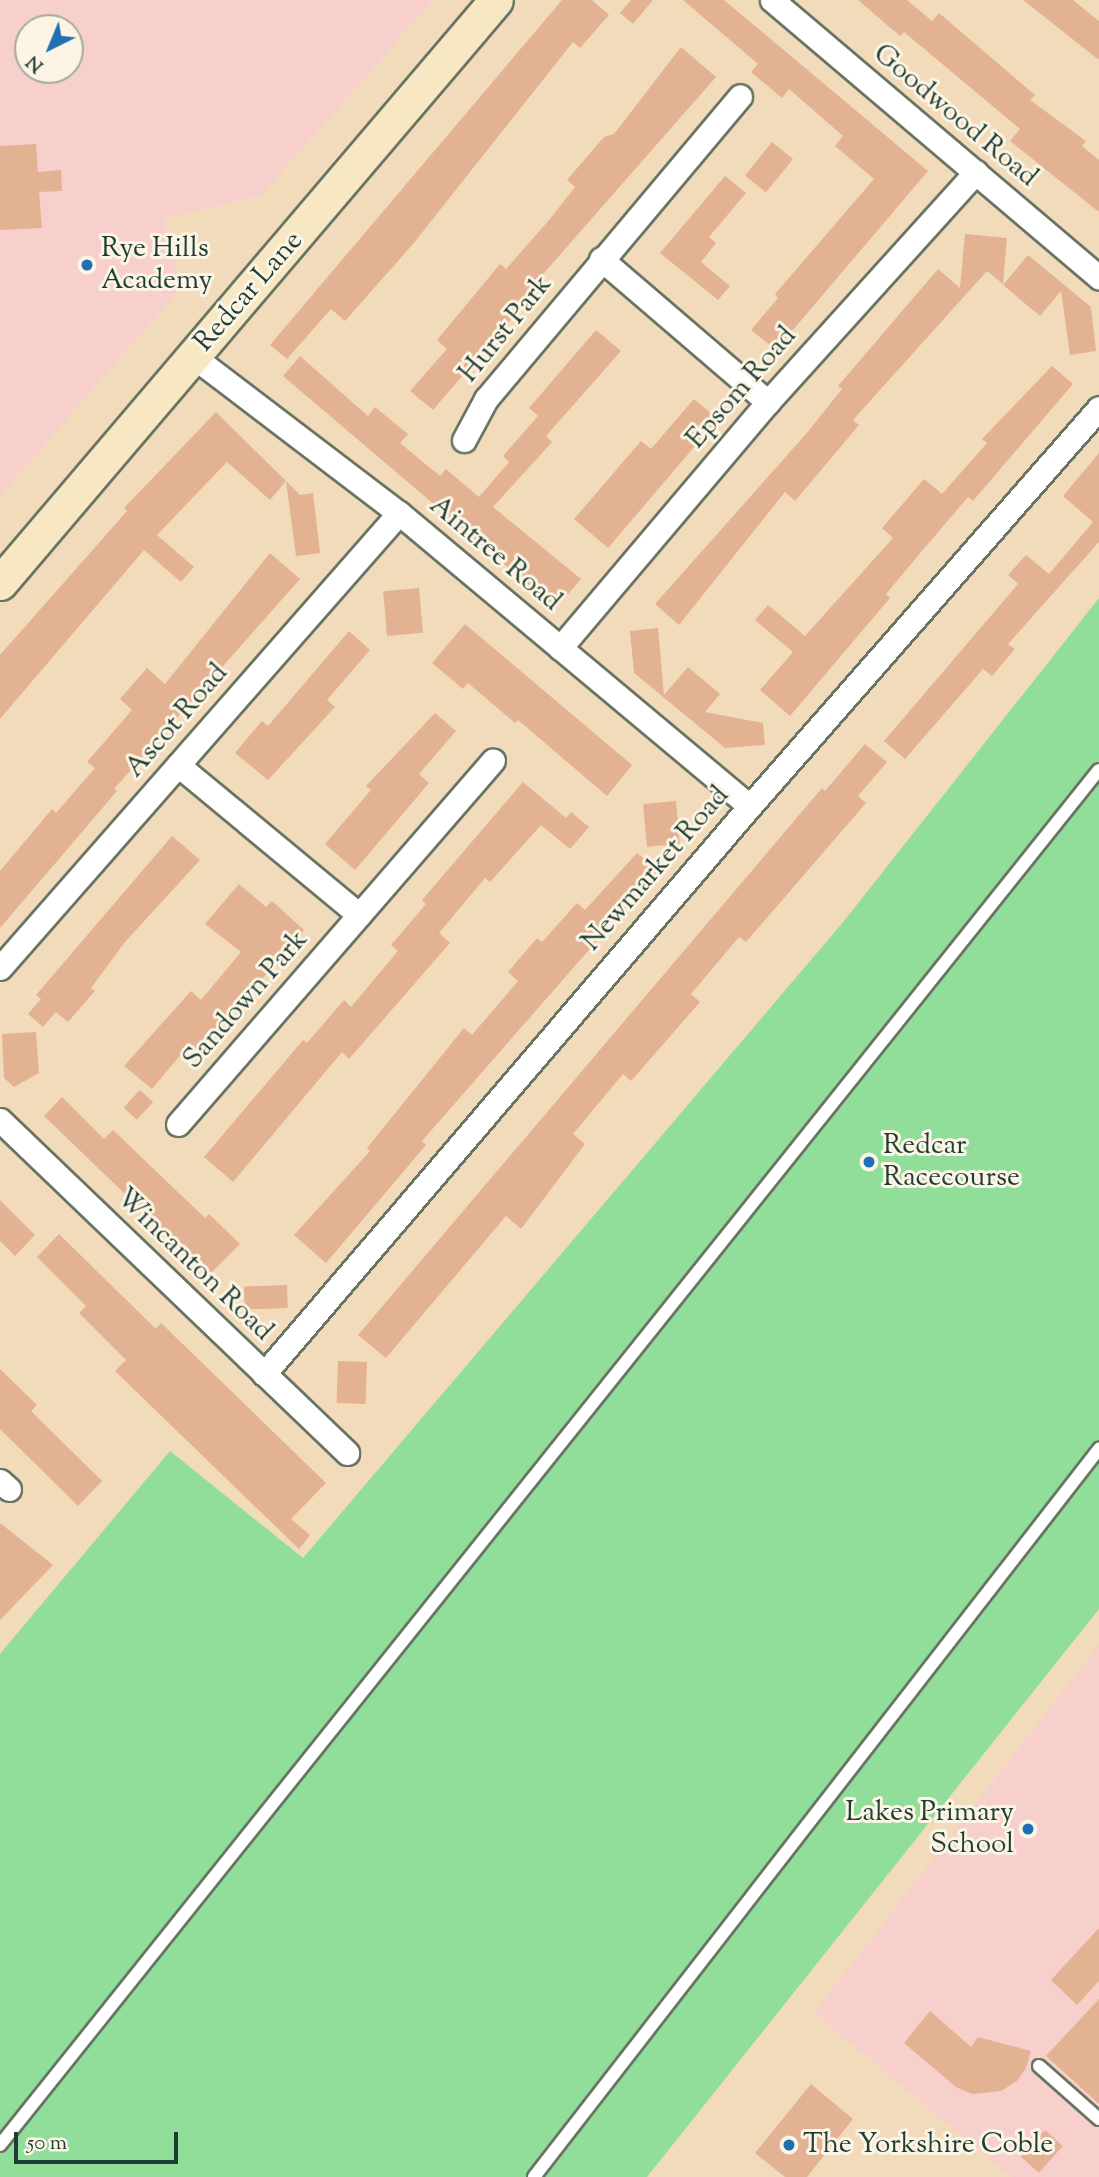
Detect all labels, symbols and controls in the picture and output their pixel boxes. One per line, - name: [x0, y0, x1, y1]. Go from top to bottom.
- north arrow: [14, 14, 84, 84]
- street label: Goodwood Road: [866, 37, 1044, 195]
- text: N: [21, 48, 50, 78]
- street label: Redcar Lane: [188, 225, 310, 359]
- place label: Rye Hills Academy: [101, 232, 212, 298]
- marker: Rye Hills Academy: [79, 257, 95, 273]
- street label: Hurst Park: [452, 268, 560, 390]
- street label: Epsom Road: [680, 320, 804, 456]
- street label: Aintree Road: [422, 489, 568, 619]
- street label: Ascot Road: [118, 657, 236, 785]
- street label: Newmarket Road: [575, 780, 737, 958]
- street label: Sandown Park: [177, 924, 315, 1076]
- place label: Redcar Racecourse: [883, 1129, 1020, 1195]
- marker: Redcar Racecourse: [861, 1154, 877, 1170]
- street label: Wincanton Road: [108, 1181, 280, 1349]
- place label: Lakes Primary School: [845, 1796, 1014, 1862]
- marker: Lakes Primary School: [1020, 1821, 1036, 1837]
- scale bar: [18, 2118, 182, 2162]
- place label: The Yorkshire Coble: [803, 2128, 1053, 2162]
- text: 50 m: [27, 2129, 67, 2159]
- marker: The Yorkshire Coble: [781, 2137, 797, 2153]

